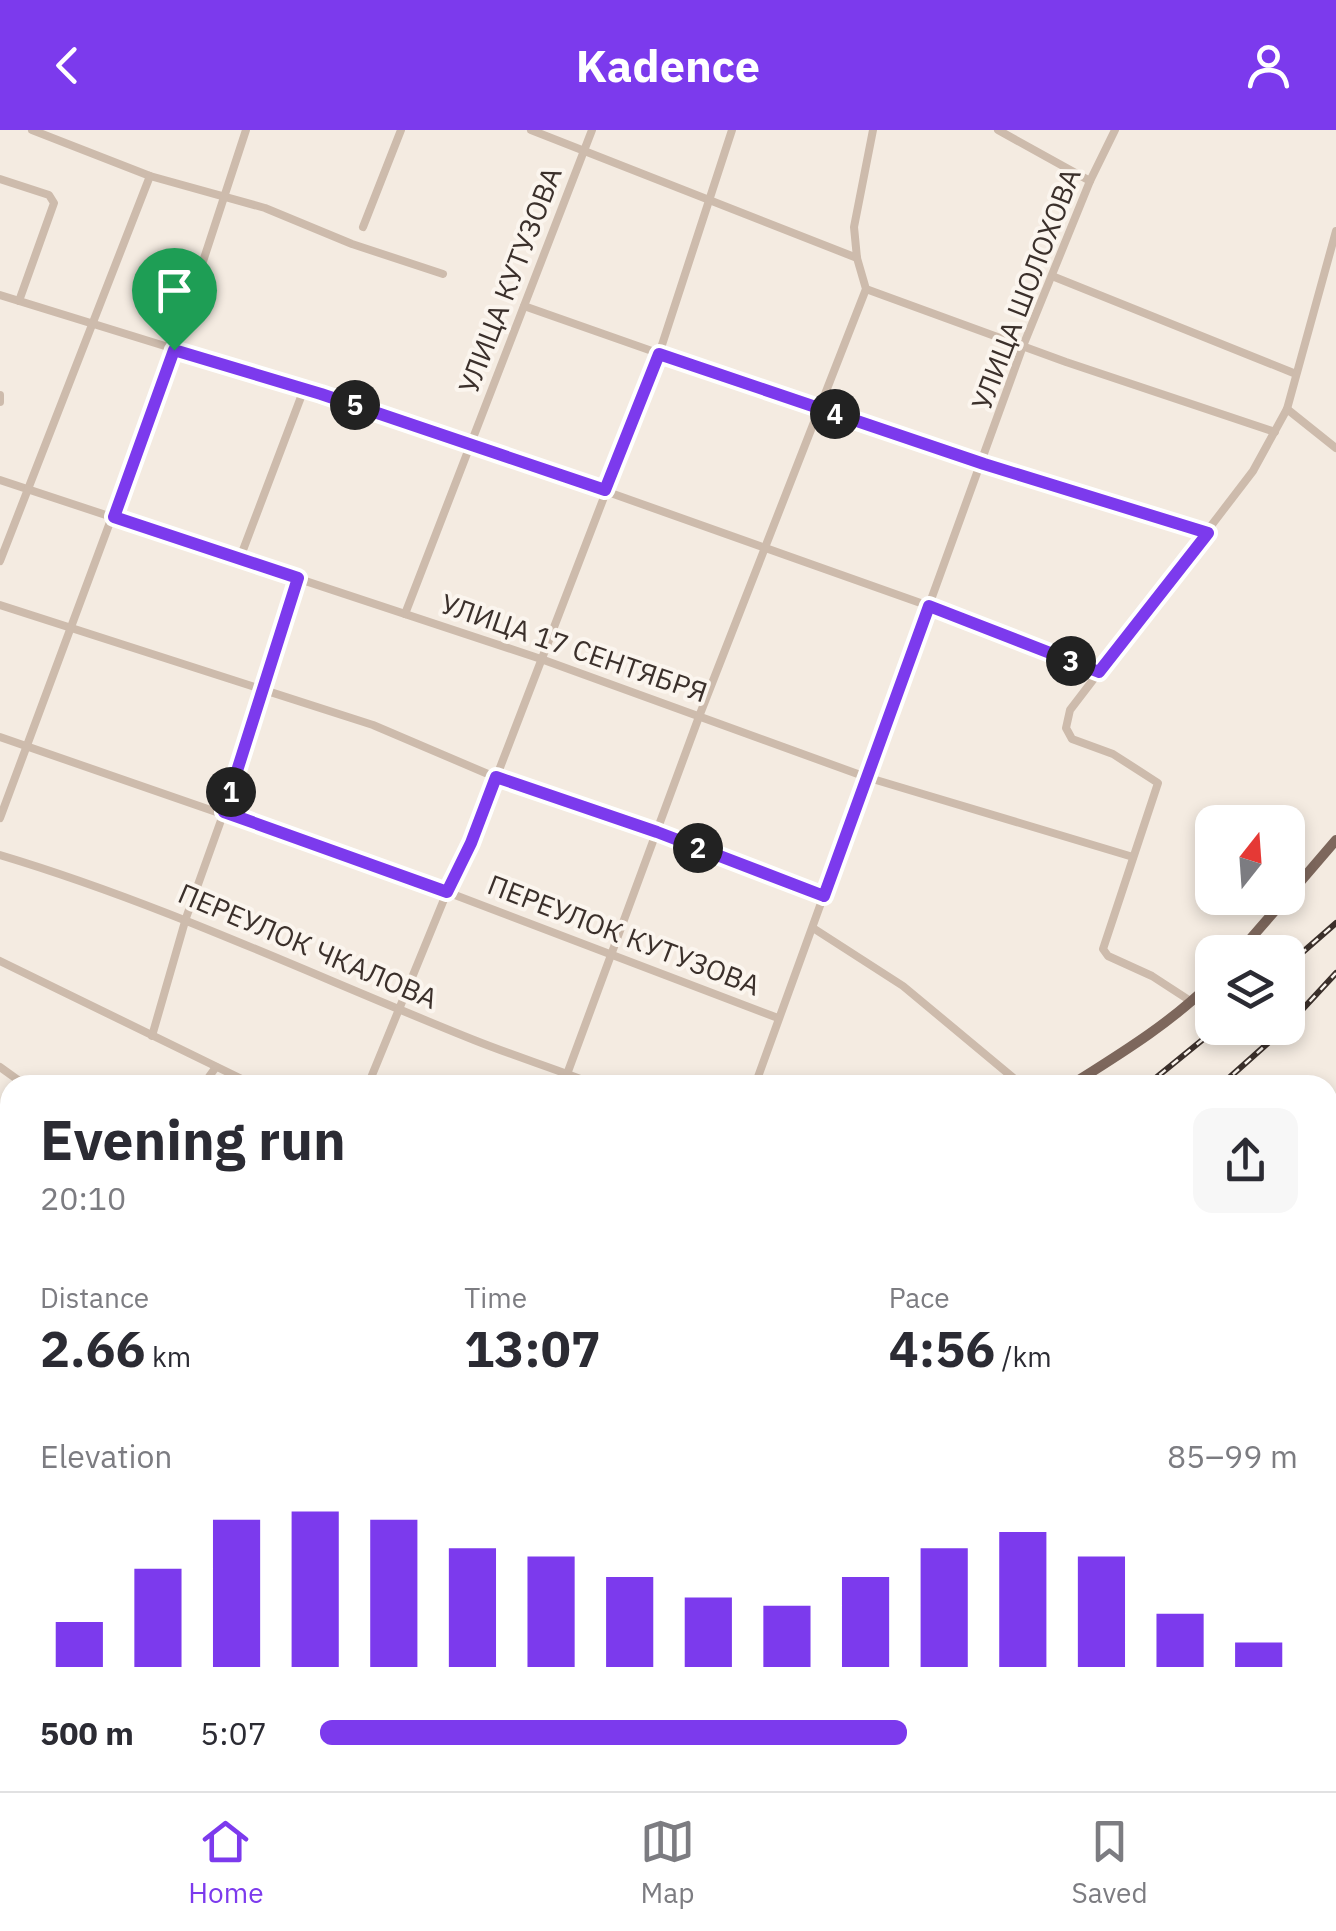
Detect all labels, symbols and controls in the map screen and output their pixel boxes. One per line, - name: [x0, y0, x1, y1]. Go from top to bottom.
- text: Kadence: [576, 36, 760, 94]
- icon: back: [40, 38, 95, 93]
- icon: person: [1241, 38, 1296, 93]
- street label: УЛИЦА КУТУЗОВА: [449, 161, 570, 398]
- street label: УЛИЦА ШОЛОХОВА: [962, 163, 1089, 415]
- pin: [132, 248, 217, 351]
- icon: arrive: [147, 263, 202, 318]
- pin: 5: [330, 380, 380, 430]
- text: 5: [347, 386, 363, 423]
- pin: 4: [810, 389, 860, 439]
- text: 4: [827, 395, 843, 432]
- street label: УЛИЦА 17 СЕНТЯБРЯ: [436, 585, 712, 711]
- pin: 3: [1046, 636, 1096, 686]
- text: 3: [1063, 642, 1079, 679]
- pin: 1: [206, 767, 256, 817]
- text: 1: [223, 773, 239, 810]
- north arrow: [1195, 805, 1305, 915]
- map controls: [1195, 805, 1305, 1045]
- pin: 2: [673, 823, 723, 873]
- text: 2: [690, 829, 706, 866]
- street label: ПЕРЕУЛОК КУТУЗОВА: [483, 866, 766, 1004]
- street label: ПЕРЕУЛОК ЧКАЛОВА: [173, 874, 443, 1017]
- button: layers: [1195, 935, 1305, 1045]
- text: Evening run: [40, 1104, 346, 1175]
- button: share: [1193, 1108, 1298, 1213]
- text: 20:10: [40, 1177, 126, 1219]
- text: Distance: [40, 1279, 149, 1316]
- text: Time: [464, 1279, 527, 1316]
- text: Pace: [889, 1279, 950, 1316]
- text: 2.66: [40, 1316, 146, 1381]
- text: 13:07: [464, 1316, 601, 1381]
- text: 4:56: [889, 1316, 995, 1381]
- text: km: [146, 1338, 191, 1375]
- text: /km: [995, 1338, 1052, 1375]
- text: Elevation: [40, 1435, 173, 1477]
- text: 85–99 m: [1167, 1435, 1298, 1477]
- text: 500 m: [40, 1712, 134, 1754]
- text: 5:07: [200, 1712, 267, 1754]
- tab: Home: [188, 1814, 264, 1911]
- tab: Map: [640, 1814, 695, 1911]
- tab: Saved: [1072, 1814, 1148, 1911]

